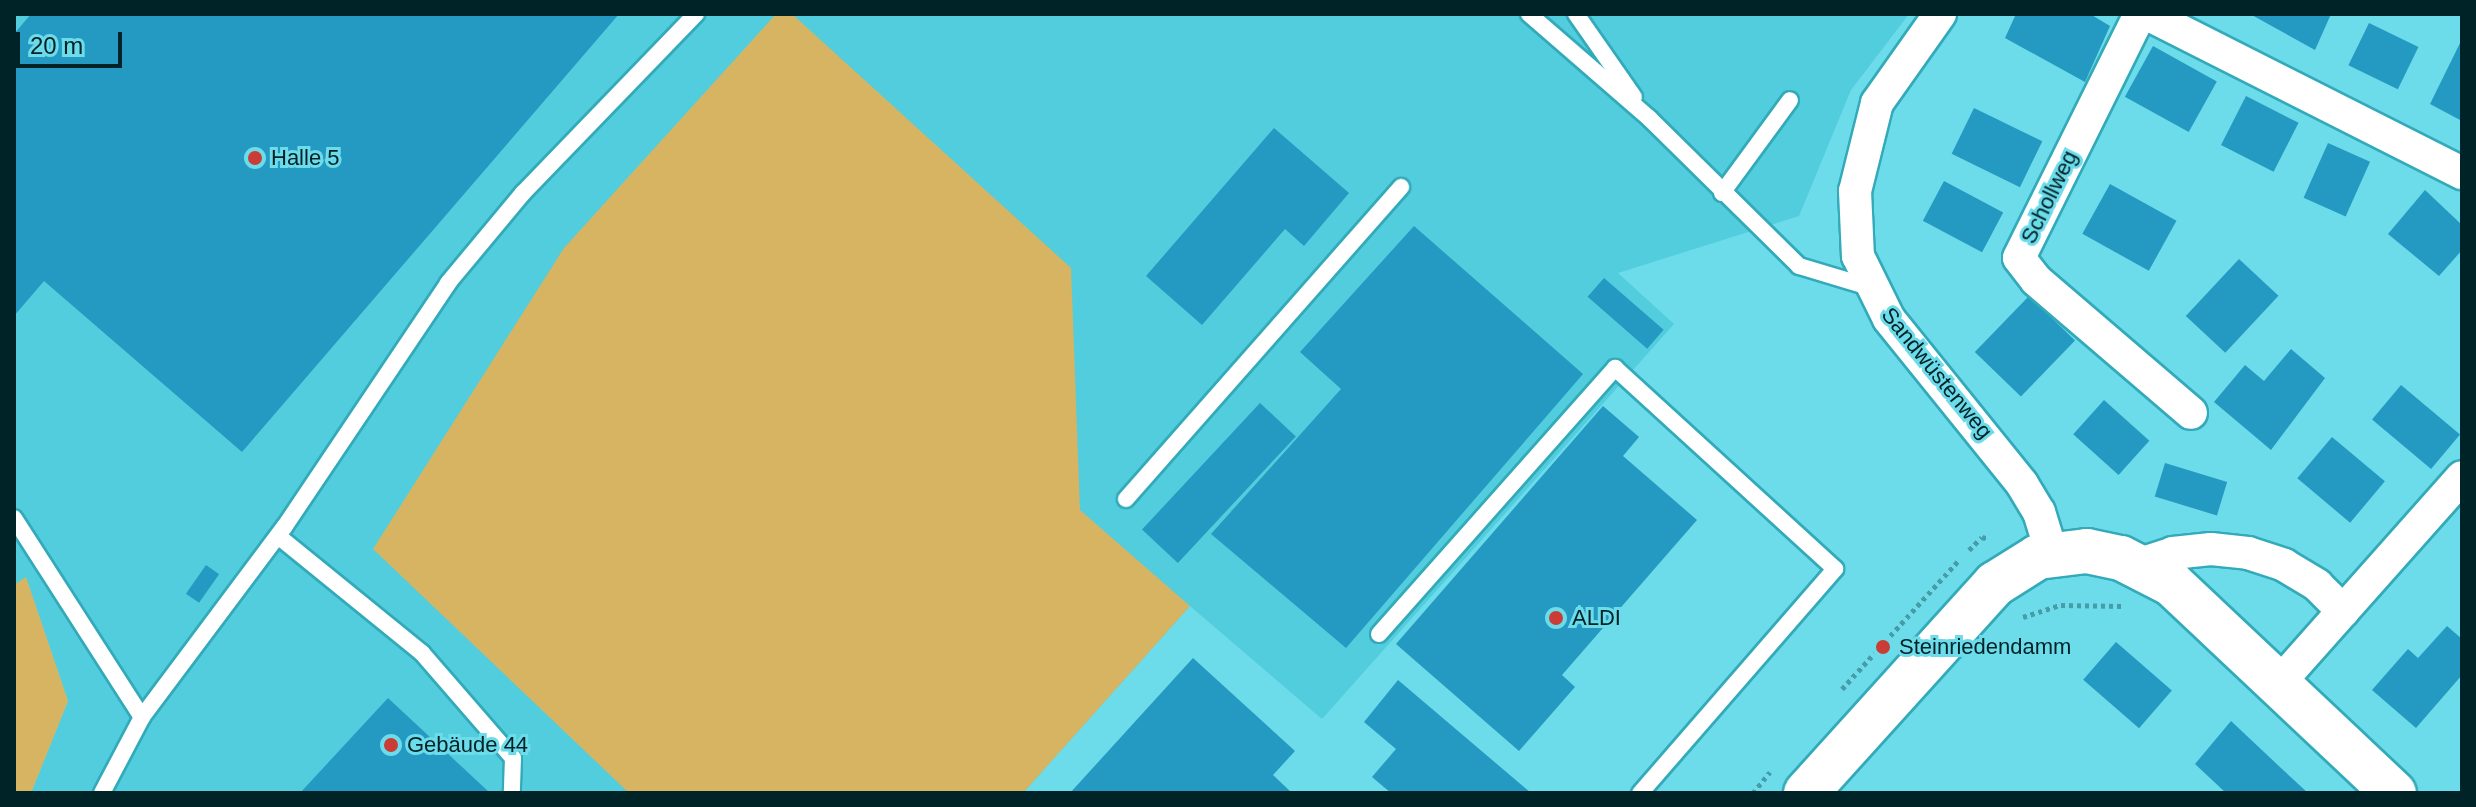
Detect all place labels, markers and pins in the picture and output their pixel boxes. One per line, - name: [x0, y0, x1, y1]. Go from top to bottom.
- place label: Halle 5: [271, 145, 339, 171]
- marker: Halle 5: [246, 149, 264, 167]
- place label: ALDI: [1572, 605, 1621, 631]
- marker: ALDI: [1547, 609, 1565, 627]
- place label: Steinriedendamm: [1899, 634, 2071, 660]
- marker: Steinriedendamm: [1874, 638, 1892, 656]
- place label: Gebäude 44: [407, 732, 528, 758]
- marker: Gebäude 44: [382, 736, 400, 754]

